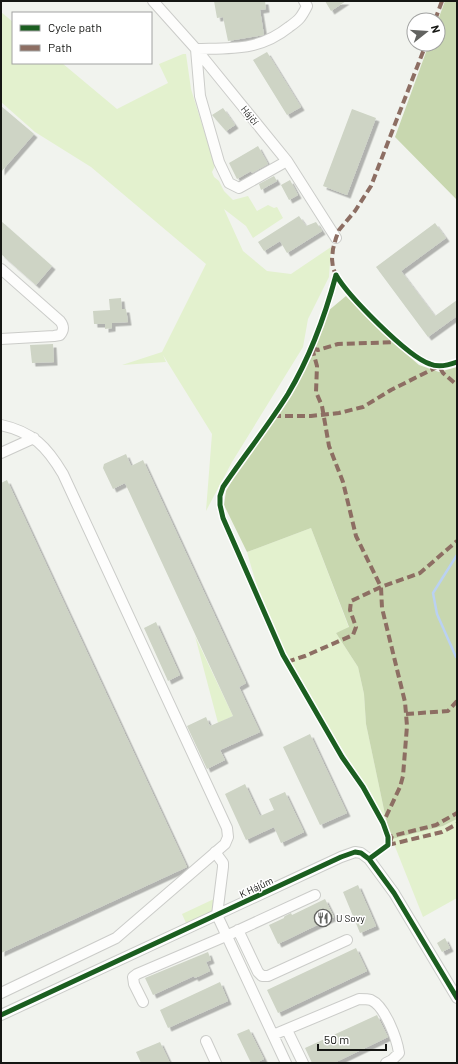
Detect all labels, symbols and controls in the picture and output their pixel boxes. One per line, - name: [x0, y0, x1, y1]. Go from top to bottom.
- legend: [12, 12, 152, 64]
- north arrow: [406, 12, 446, 52]
- text: Cycle path: [48, 20, 102, 34]
- text: N: [429, 24, 443, 34]
- text: Path: [48, 40, 72, 54]
- street label: Hájčí: [239, 103, 261, 127]
- street label: K Hájům: [237, 874, 275, 900]
- restaurant icon: U Sovy: [313, 908, 333, 928]
- place label: U Sovy: [336, 912, 365, 924]
- scale bar: [318, 1026, 386, 1052]
- text: 50 m: [324, 1032, 349, 1046]

